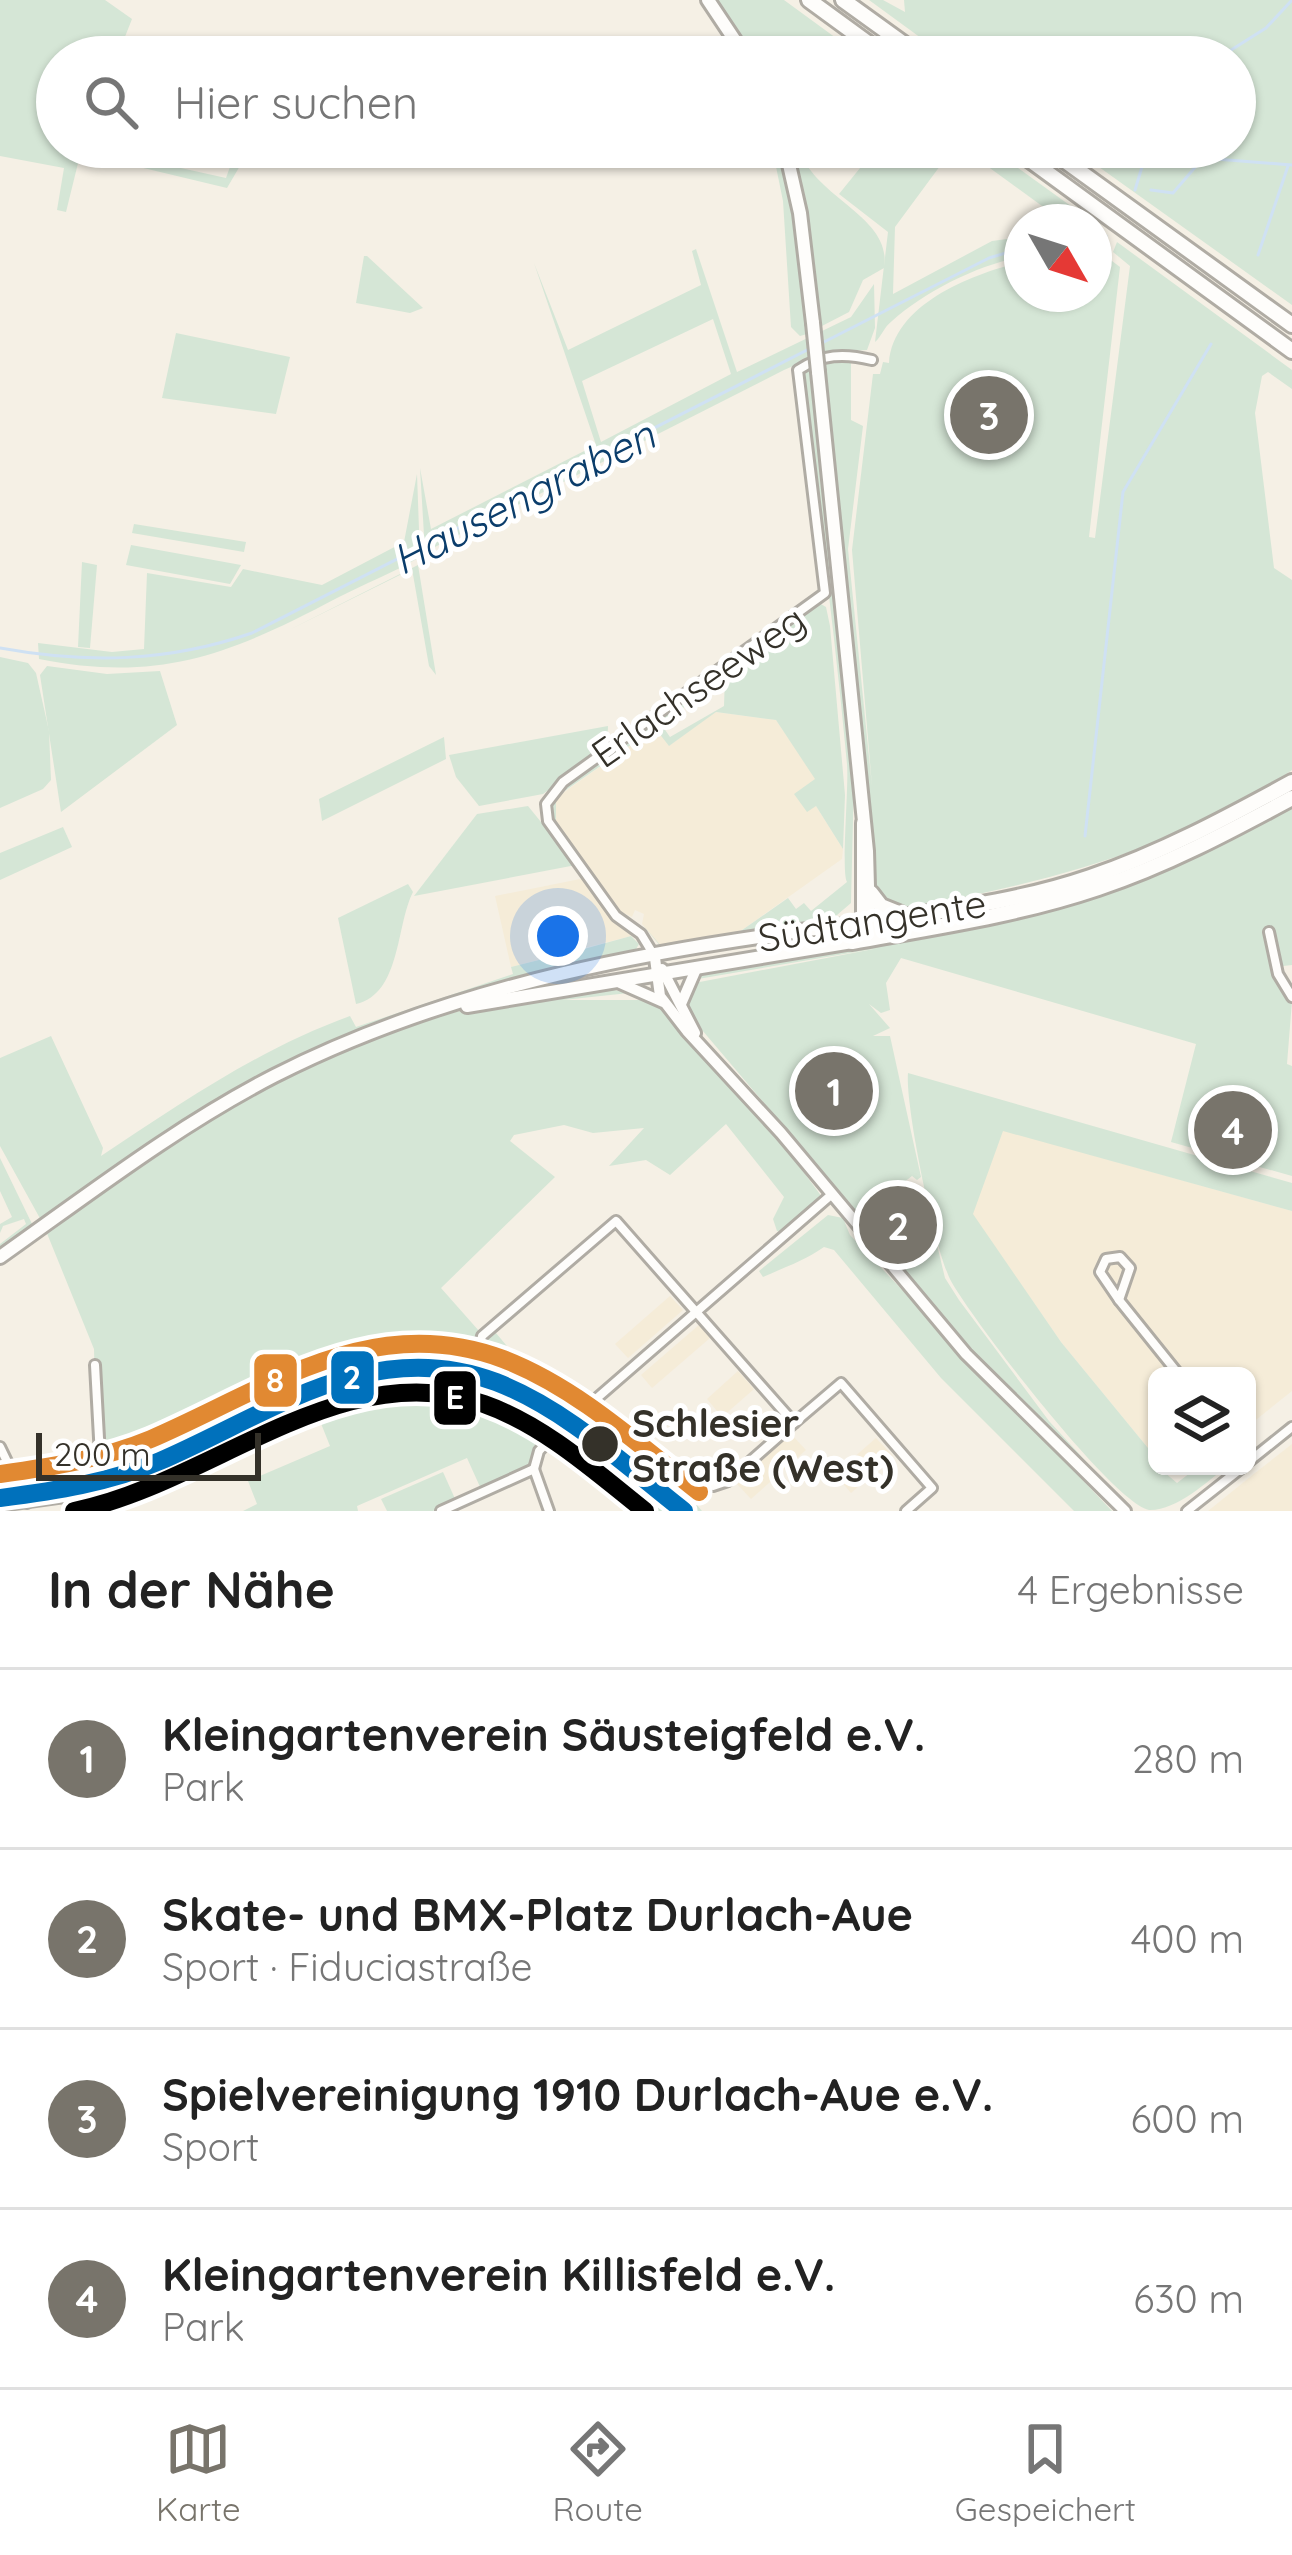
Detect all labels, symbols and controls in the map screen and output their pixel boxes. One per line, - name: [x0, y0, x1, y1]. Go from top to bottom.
- search box: [36, 36, 1256, 168]
- icon: search: [78, 69, 144, 135]
- text: Hier suchen: [174, 74, 418, 130]
- north arrow: [1004, 204, 1112, 312]
- pin: 3: [950, 370, 1028, 460]
- water label: Hausengraben: [383, 408, 664, 586]
- street label: Erlachseeweg: [582, 594, 814, 778]
- street label: Südtangente: [754, 878, 990, 962]
- your location: [528, 906, 588, 966]
- pin: 1: [795, 1046, 873, 1136]
- pin: 4: [1194, 1085, 1272, 1175]
- pin: 2: [859, 1180, 937, 1270]
- line badge: 2: [329, 1349, 376, 1406]
- line badge: 8: [252, 1352, 299, 1409]
- text: 2: [343, 1356, 361, 1397]
- text: 8: [266, 1359, 284, 1400]
- map controls: [1148, 1367, 1256, 1475]
- button: layers: [1148, 1367, 1256, 1475]
- line badge: E: [432, 1369, 478, 1427]
- text: E: [446, 1376, 464, 1417]
- place label: Schlesier Straße (West): [632, 1398, 894, 1492]
- marker: Schlesier Straße (West): [579, 1423, 621, 1465]
- scale bar: [36, 1427, 261, 1480]
- text: 200 m: [54, 1433, 151, 1474]
- text: In der Nähe: [48, 1557, 335, 1621]
- text: 4 Ergebnisse: [1017, 1565, 1244, 1614]
- text: Kleingartenverein Säusteigfeld e.V.: [162, 1706, 925, 1762]
- text: 1: [79, 1734, 95, 1783]
- text: 280 m: [1132, 1734, 1244, 1783]
- text: Park: [162, 1762, 245, 1811]
- text: Skate- und BMX-Platz Durlach-Aue: [162, 1886, 913, 1942]
- text: 2: [76, 1914, 98, 1963]
- text: 400 m: [1131, 1914, 1244, 1963]
- text: Sport · Fiduciastraße: [162, 1942, 533, 1991]
- text: Spielvereinigung 1910 Durlach-Aue e.V.: [162, 2066, 993, 2122]
- text: 3: [77, 2094, 97, 2143]
- text: 600 m: [1130, 2094, 1244, 2143]
- text: Sport: [162, 2122, 259, 2171]
- text: Kleingartenverein Killisfeld e.V.: [162, 2246, 835, 2302]
- text: 4: [76, 2274, 98, 2323]
- text: 630 m: [1133, 2274, 1244, 2323]
- text: Park: [162, 2302, 245, 2351]
- tab: Karte: [156, 2416, 241, 2529]
- tab: Route: [553, 2416, 643, 2529]
- tab: Gespeichert: [955, 2416, 1136, 2529]

